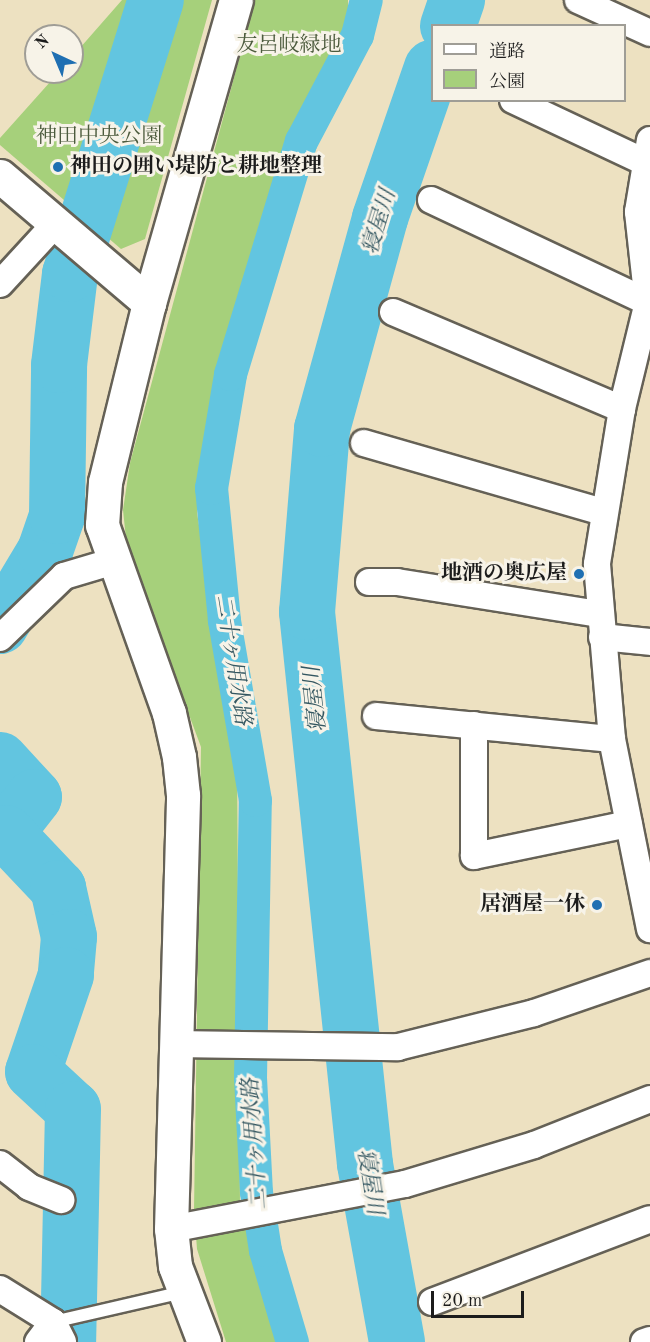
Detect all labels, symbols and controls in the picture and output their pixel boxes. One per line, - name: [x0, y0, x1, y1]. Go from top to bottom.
- north arrow: [24, 24, 84, 84]
- legend: [431, 24, 626, 102]
- text: N: [33, 32, 53, 53]
- park label: 友呂岐緑地: [237, 33, 341, 59]
- text: 道路: [489, 43, 525, 61]
- text: 公園: [489, 73, 525, 91]
- park label: 神田中央公園: [36, 124, 162, 150]
- place label: 神田の囲い堤防と耕地整理: [70, 154, 322, 180]
- marker: 神田の囲い堤防と耕地整理: [51, 160, 65, 174]
- water label: 寝屋川: [358, 187, 402, 257]
- place label: 地酒の奥広屋: [441, 561, 567, 587]
- marker: 地酒の奥広屋: [572, 567, 586, 581]
- water label: 二十ヶ用水路: [209, 593, 255, 727]
- water label: 寝屋川: [299, 665, 333, 733]
- place label: 居酒屋一休: [480, 892, 585, 918]
- marker: 居酒屋一休: [590, 898, 604, 912]
- water label: 二十ヶ用水路: [238, 1077, 274, 1211]
- water label: 寝屋川: [351, 1147, 387, 1217]
- scale bar: [434, 1279, 527, 1317]
- text: 20 m: [442, 1292, 482, 1310]

